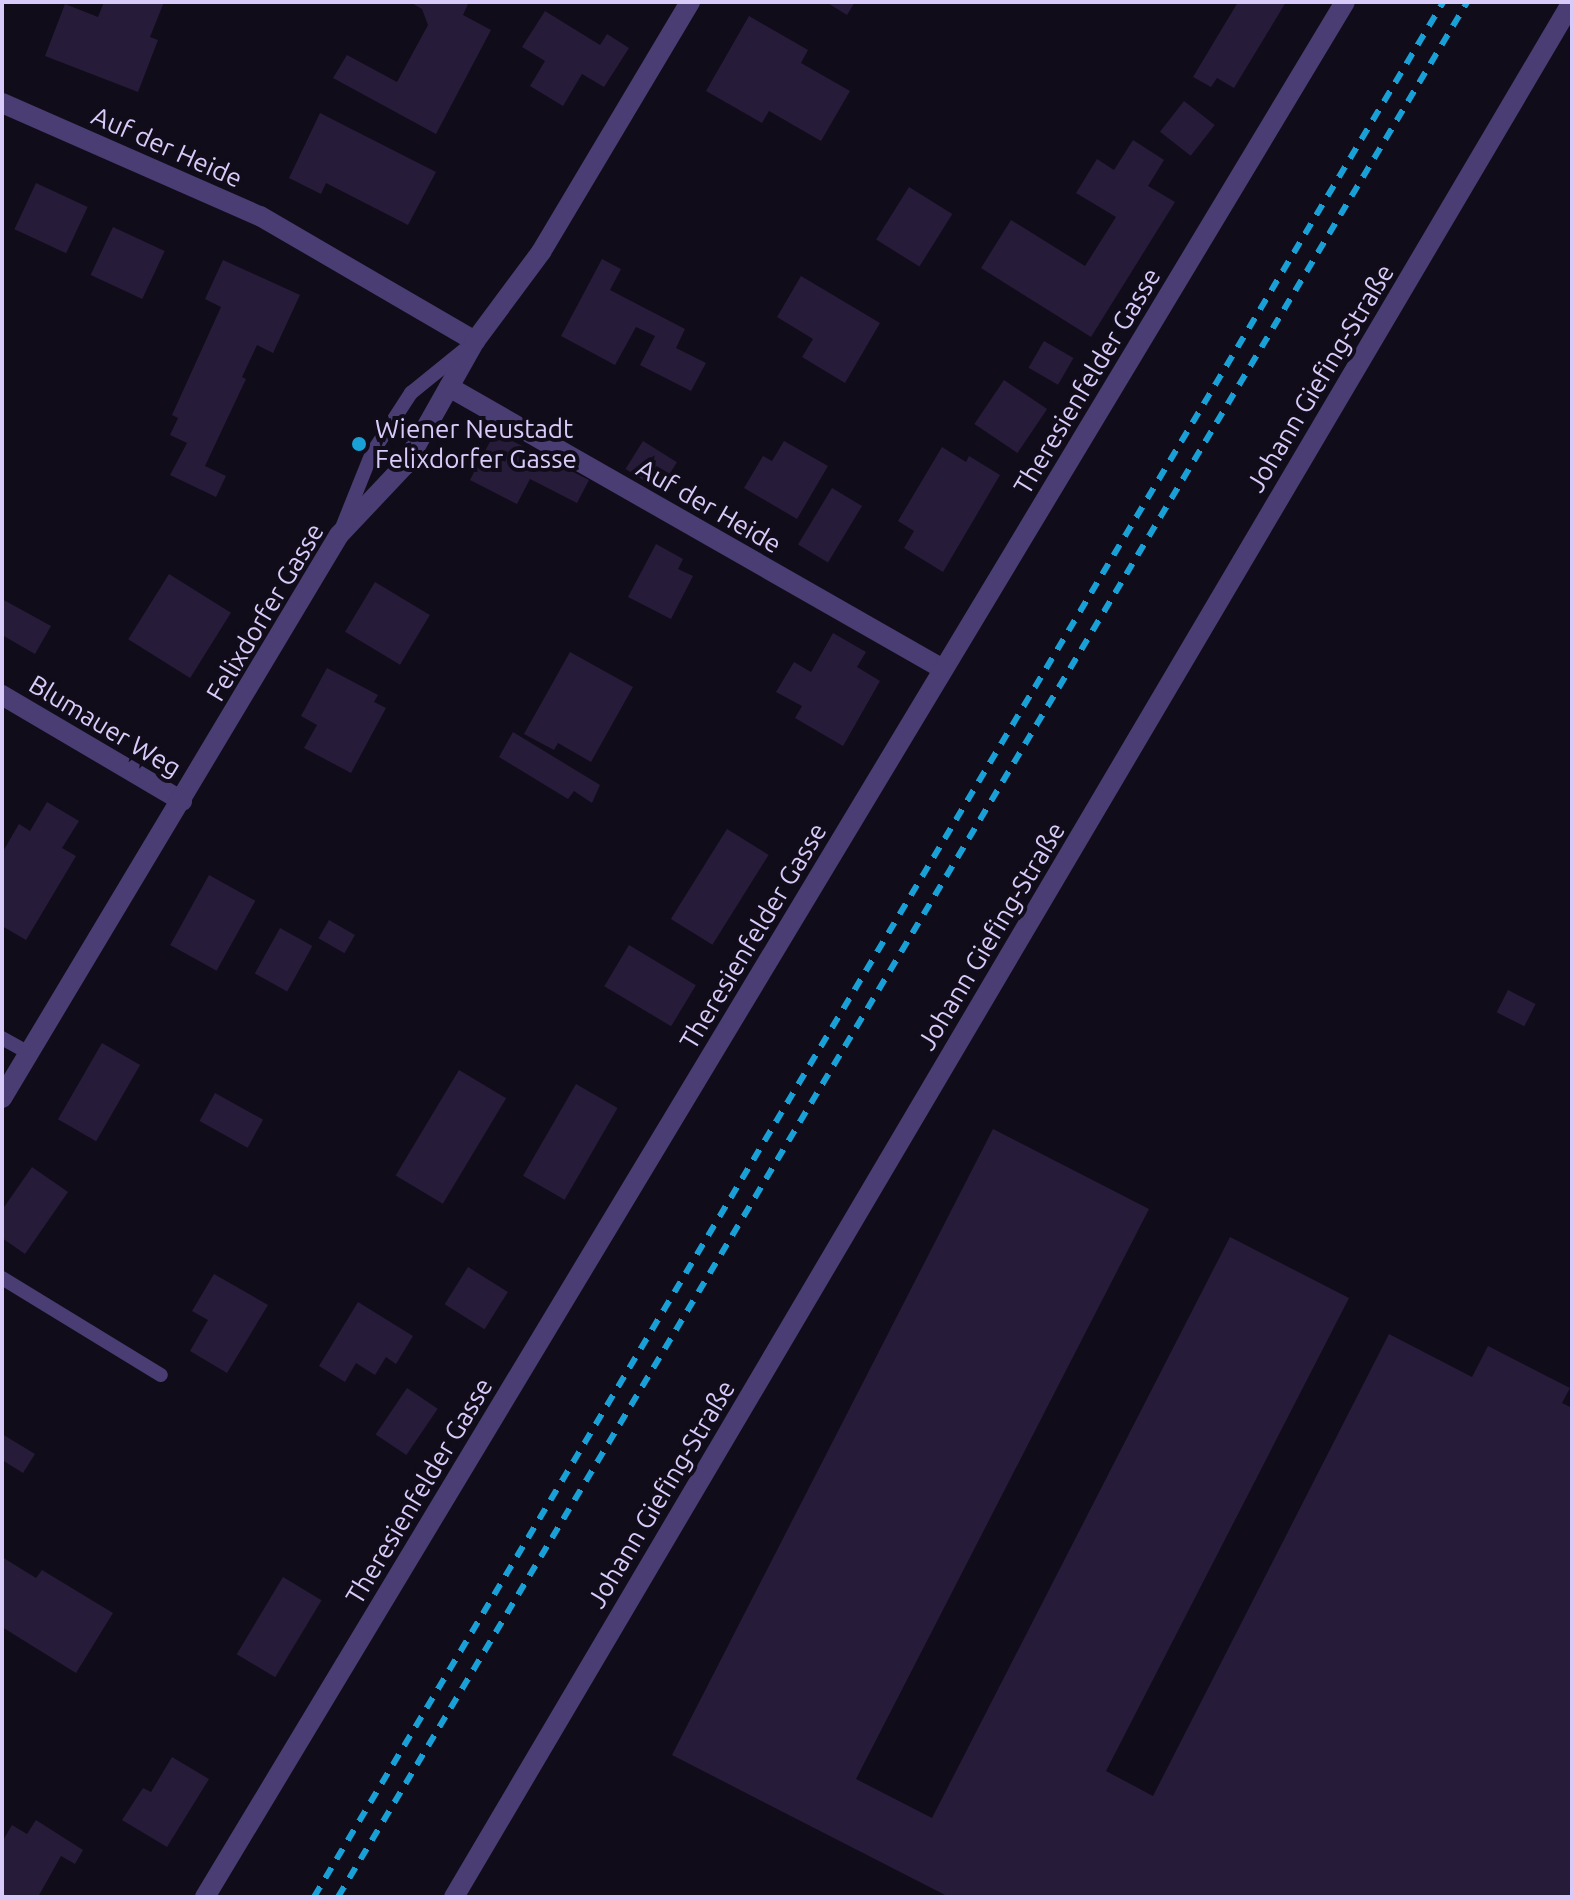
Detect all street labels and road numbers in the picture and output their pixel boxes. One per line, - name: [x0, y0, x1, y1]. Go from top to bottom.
- street label: Auf der Heide: [87, 100, 247, 194]
- street label: Johann Giefing-Straße: [1240, 258, 1400, 498]
- street label: Theresienfelder Gasse: [1007, 262, 1167, 500]
- street label: Auf der Heide: [631, 452, 787, 560]
- street label: Felixdorfer Gasse: [200, 517, 330, 707]
- street label: Blumauer Weg: [23, 668, 187, 784]
- street label: Johann Giefing-Straße: [911, 816, 1071, 1056]
- street label: Theresienfelder Gasse: [673, 817, 833, 1055]
- street label: Theresienfelder Gasse: [339, 1372, 499, 1610]
- street label: Johann Giefing-Straße: [581, 1374, 741, 1614]

